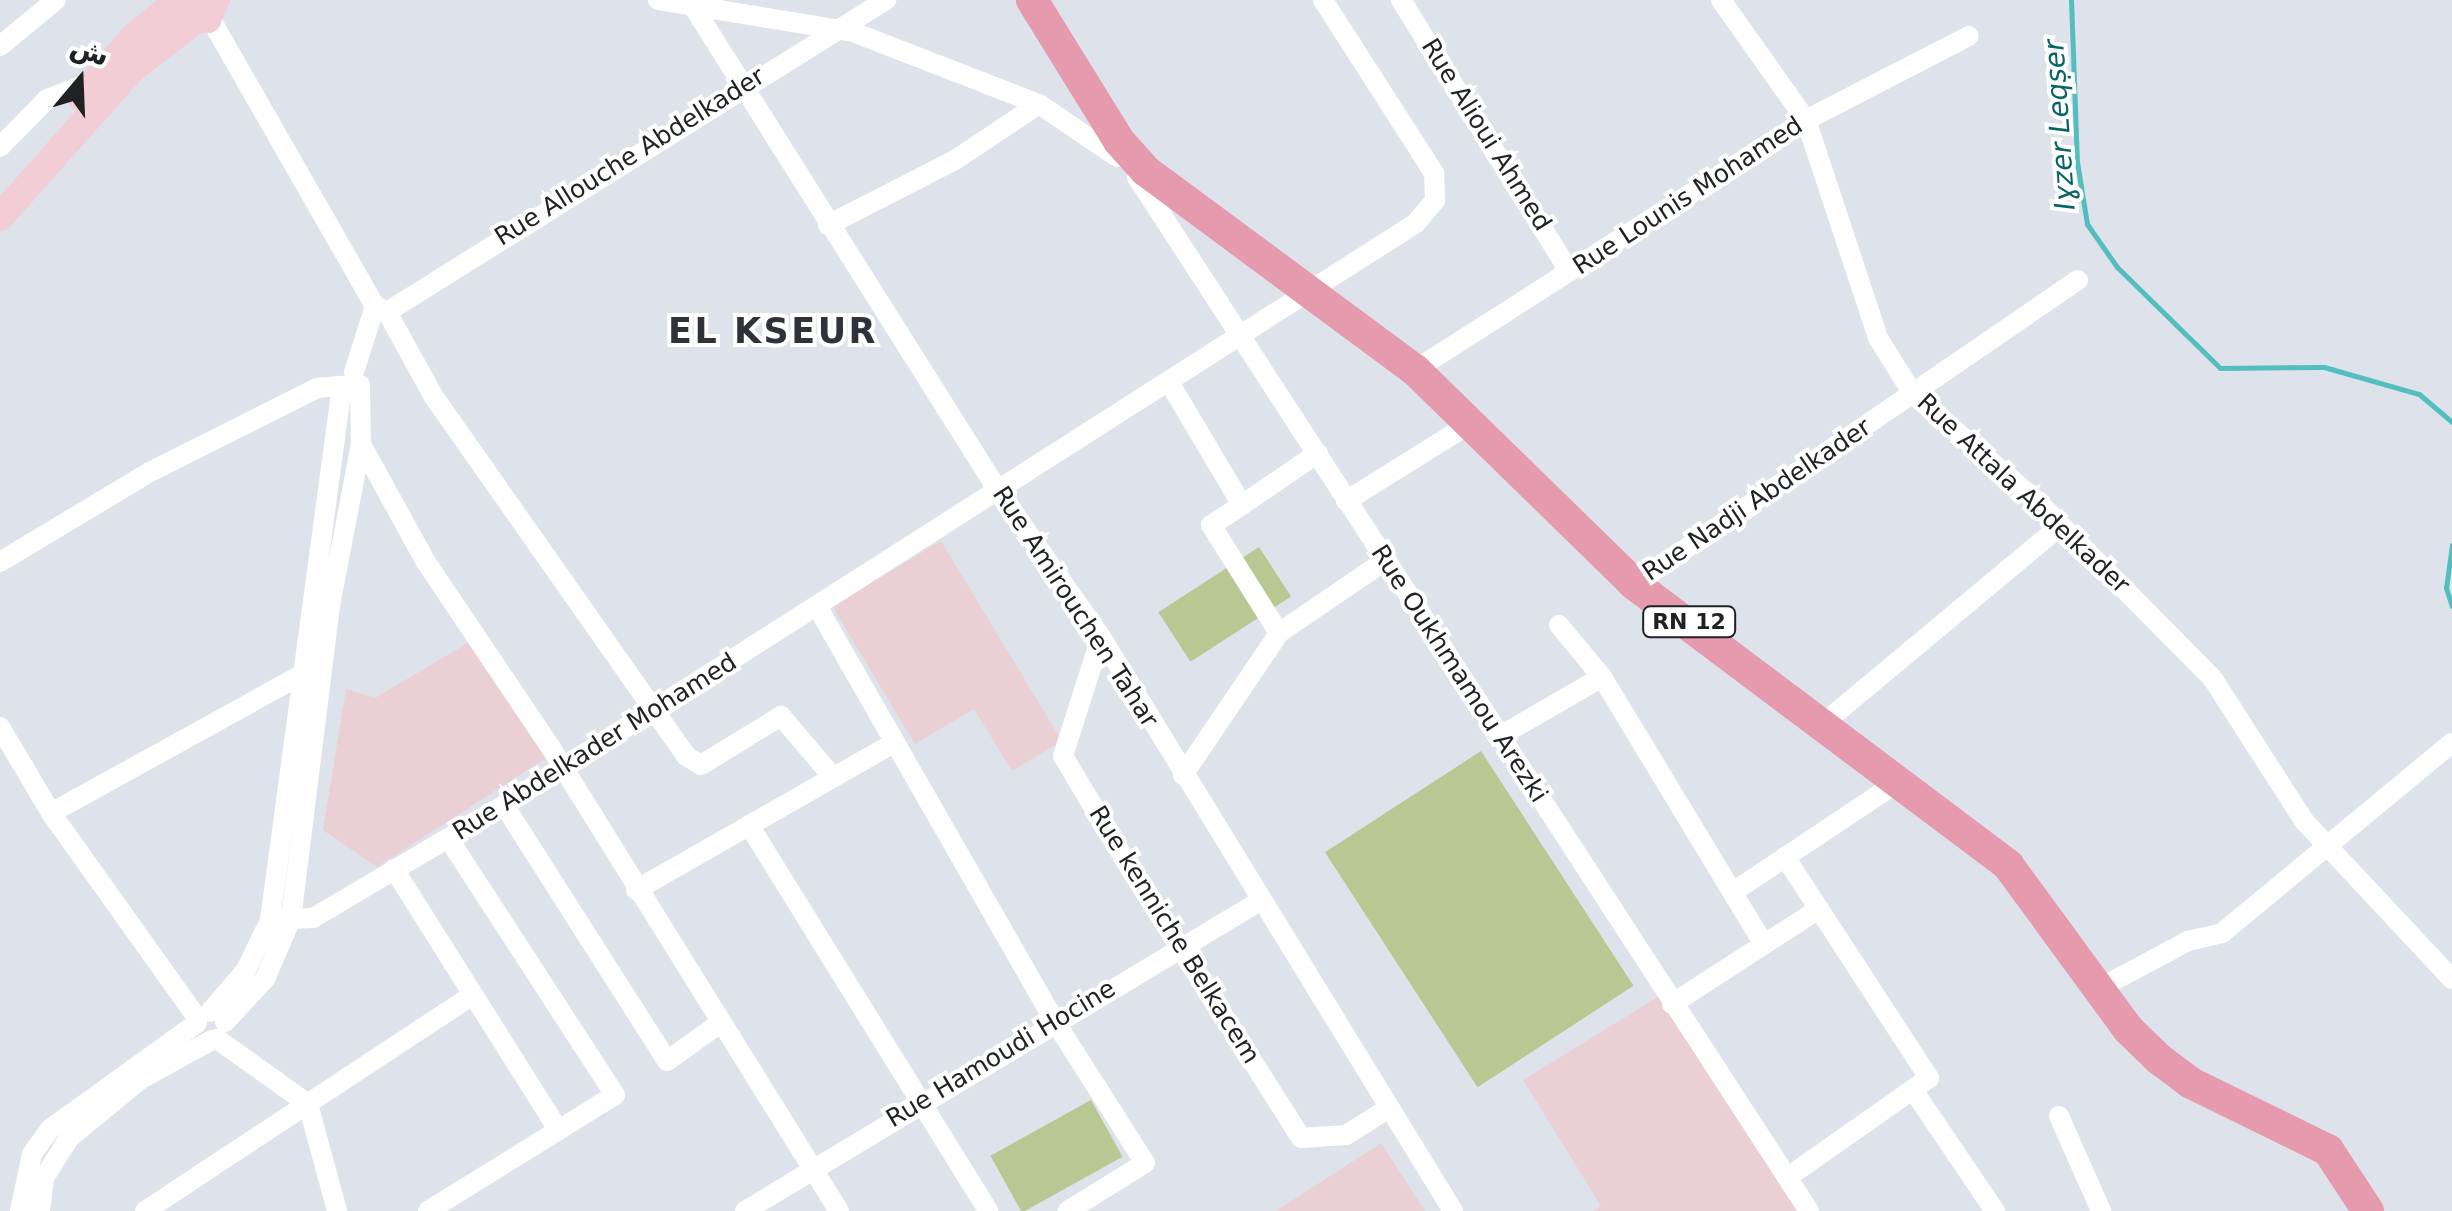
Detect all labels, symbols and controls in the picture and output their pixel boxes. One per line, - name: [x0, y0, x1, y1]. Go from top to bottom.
- text: ش: [66, 29, 114, 73]
- north arrow: [30, 30, 130, 130]
- street label: Rue Alioui Ahmed: [1415, 33, 1557, 237]
- water label: Iɣzer Leqṣer: [2037, 38, 2083, 212]
- street label: Rue Allouche Abdelkader: [490, 61, 770, 253]
- street label: Rue Lounis Mohamed: [1568, 111, 1808, 281]
- district label: EL KSEUR: [668, 310, 878, 352]
- street label: Rue Attala Abdelkader: [1911, 388, 2135, 600]
- street label: Rue Nadji Abdelkader: [1637, 412, 1877, 588]
- street label: Rue Amirouchen Tahar: [986, 481, 1164, 733]
- street label: Rue Oukhmamou Arezki: [1364, 540, 1554, 808]
- road number: RN 12: [1642, 605, 1736, 639]
- street label: Rue Abdelkader Mohamed: [448, 647, 742, 847]
- street label: Rue kenniche Belkacem: [1082, 801, 1266, 1069]
- street label: Rue Hamoudi Hocine: [881, 974, 1121, 1134]

